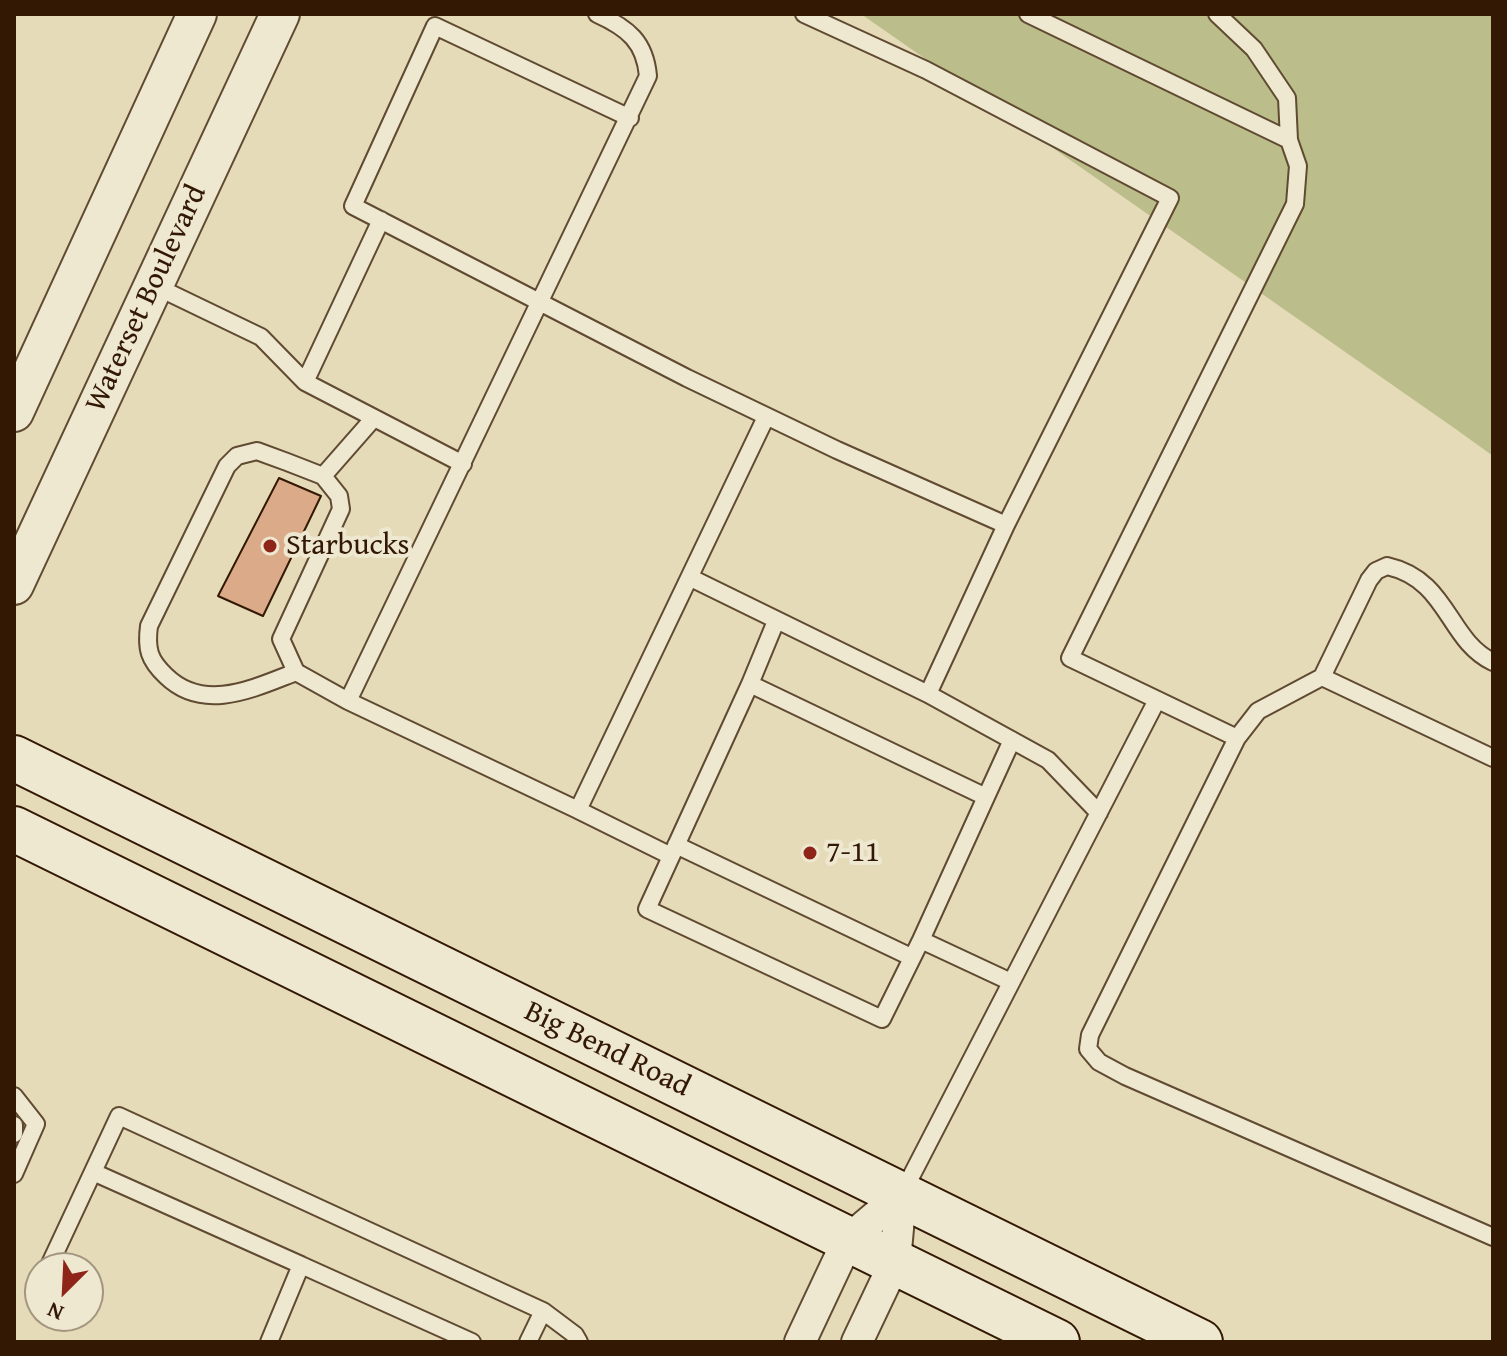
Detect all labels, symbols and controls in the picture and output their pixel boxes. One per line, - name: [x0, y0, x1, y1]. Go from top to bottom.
- street label: Waterset Boulevard: [79, 180, 215, 418]
- place label: Starbucks: [286, 528, 410, 564]
- marker: Starbucks: [261, 537, 279, 555]
- place label: 7-11: [826, 835, 880, 871]
- marker: 7-11: [801, 844, 819, 862]
- street label: Big Bend Road: [518, 994, 696, 1106]
- north arrow: [24, 1252, 104, 1332]
- text: N: [42, 1294, 68, 1330]

